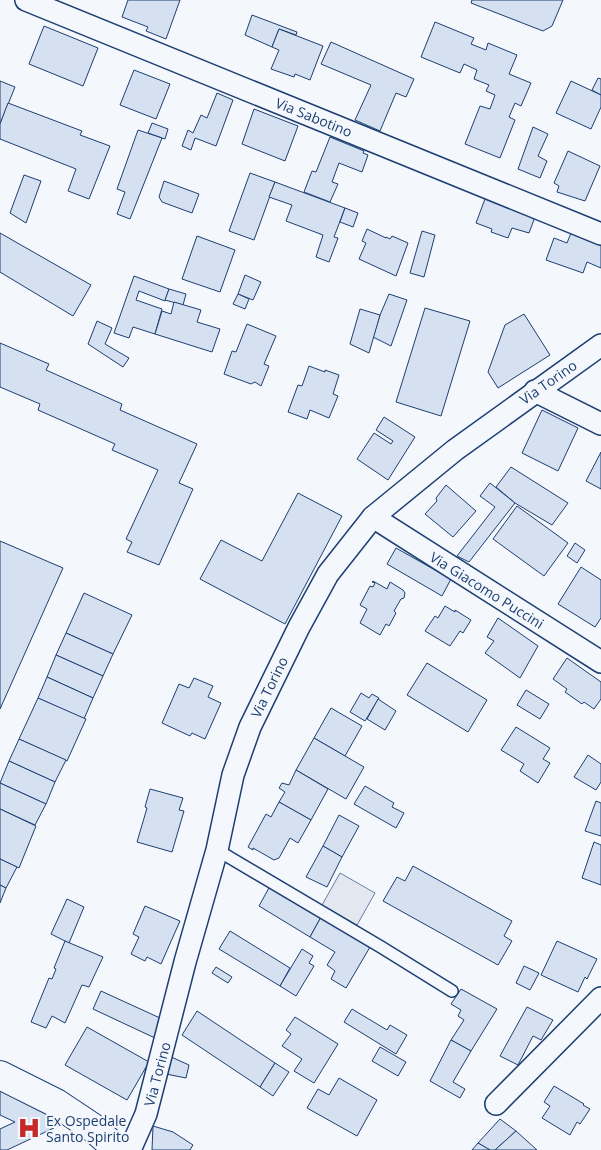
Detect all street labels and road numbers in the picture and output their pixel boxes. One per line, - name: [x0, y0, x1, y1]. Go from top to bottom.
- street label: Via Sabotino: [273, 93, 355, 141]
- street label: Via Torino: [516, 355, 580, 409]
- street label: Via Giacomo Puccini: [426, 547, 548, 633]
- street label: Via Torino: [246, 653, 292, 721]
- street label: Via Torino: [139, 1040, 175, 1108]

